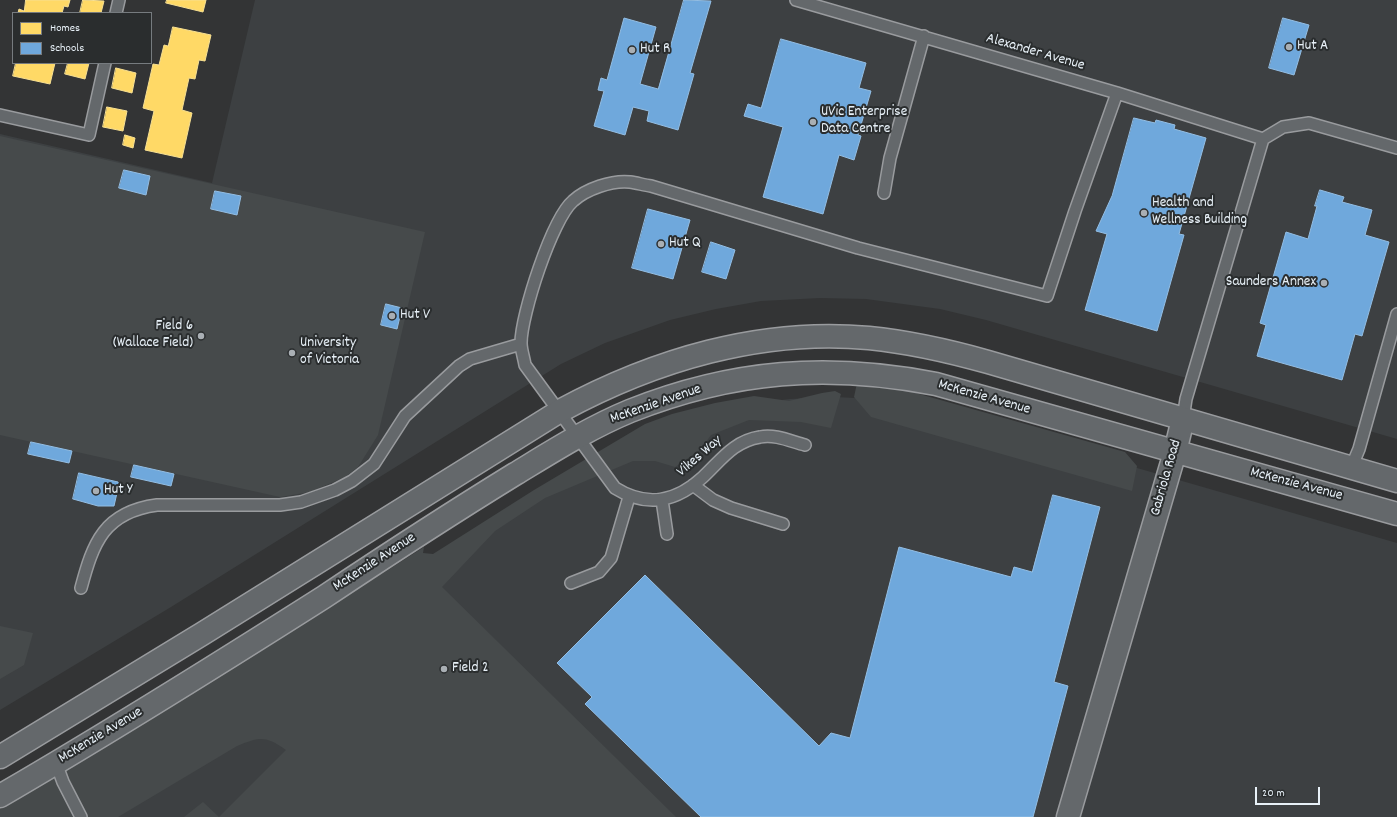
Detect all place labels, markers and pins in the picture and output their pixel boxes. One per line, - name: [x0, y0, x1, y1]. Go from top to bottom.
- place label: Hut A: [1297, 38, 1328, 56]
- place label: Hut R: [640, 41, 670, 59]
- marker: Hut A: [1284, 42, 1294, 52]
- marker: Hut R: [627, 45, 637, 55]
- place label: UVic Enterprise Data Centre: [821, 104, 907, 139]
- marker: UVic Enterprise Data Centre: [808, 117, 818, 127]
- place label: Health and Wellness Building: [1152, 195, 1247, 230]
- marker: Health and Wellness Building: [1139, 208, 1149, 218]
- place label: Hut Q: [669, 235, 701, 253]
- marker: Hut Q: [656, 239, 666, 249]
- place label: Saunders Annex: [1226, 274, 1316, 292]
- marker: Saunders Annex: [1319, 278, 1329, 288]
- place label: Hut V: [400, 307, 430, 325]
- marker: Hut V: [387, 311, 397, 321]
- place label: Field 6 (Wallace Field): [113, 318, 193, 353]
- marker: Field 6 (Wallace Field): [196, 331, 206, 341]
- place label: University of Victoria: [300, 335, 359, 370]
- marker: University of Victoria: [287, 348, 297, 358]
- place label: Hut Y: [104, 482, 133, 500]
- marker: Hut Y: [91, 486, 101, 496]
- place label: Field 2: [452, 660, 489, 678]
- marker: Field 2: [439, 664, 449, 674]

